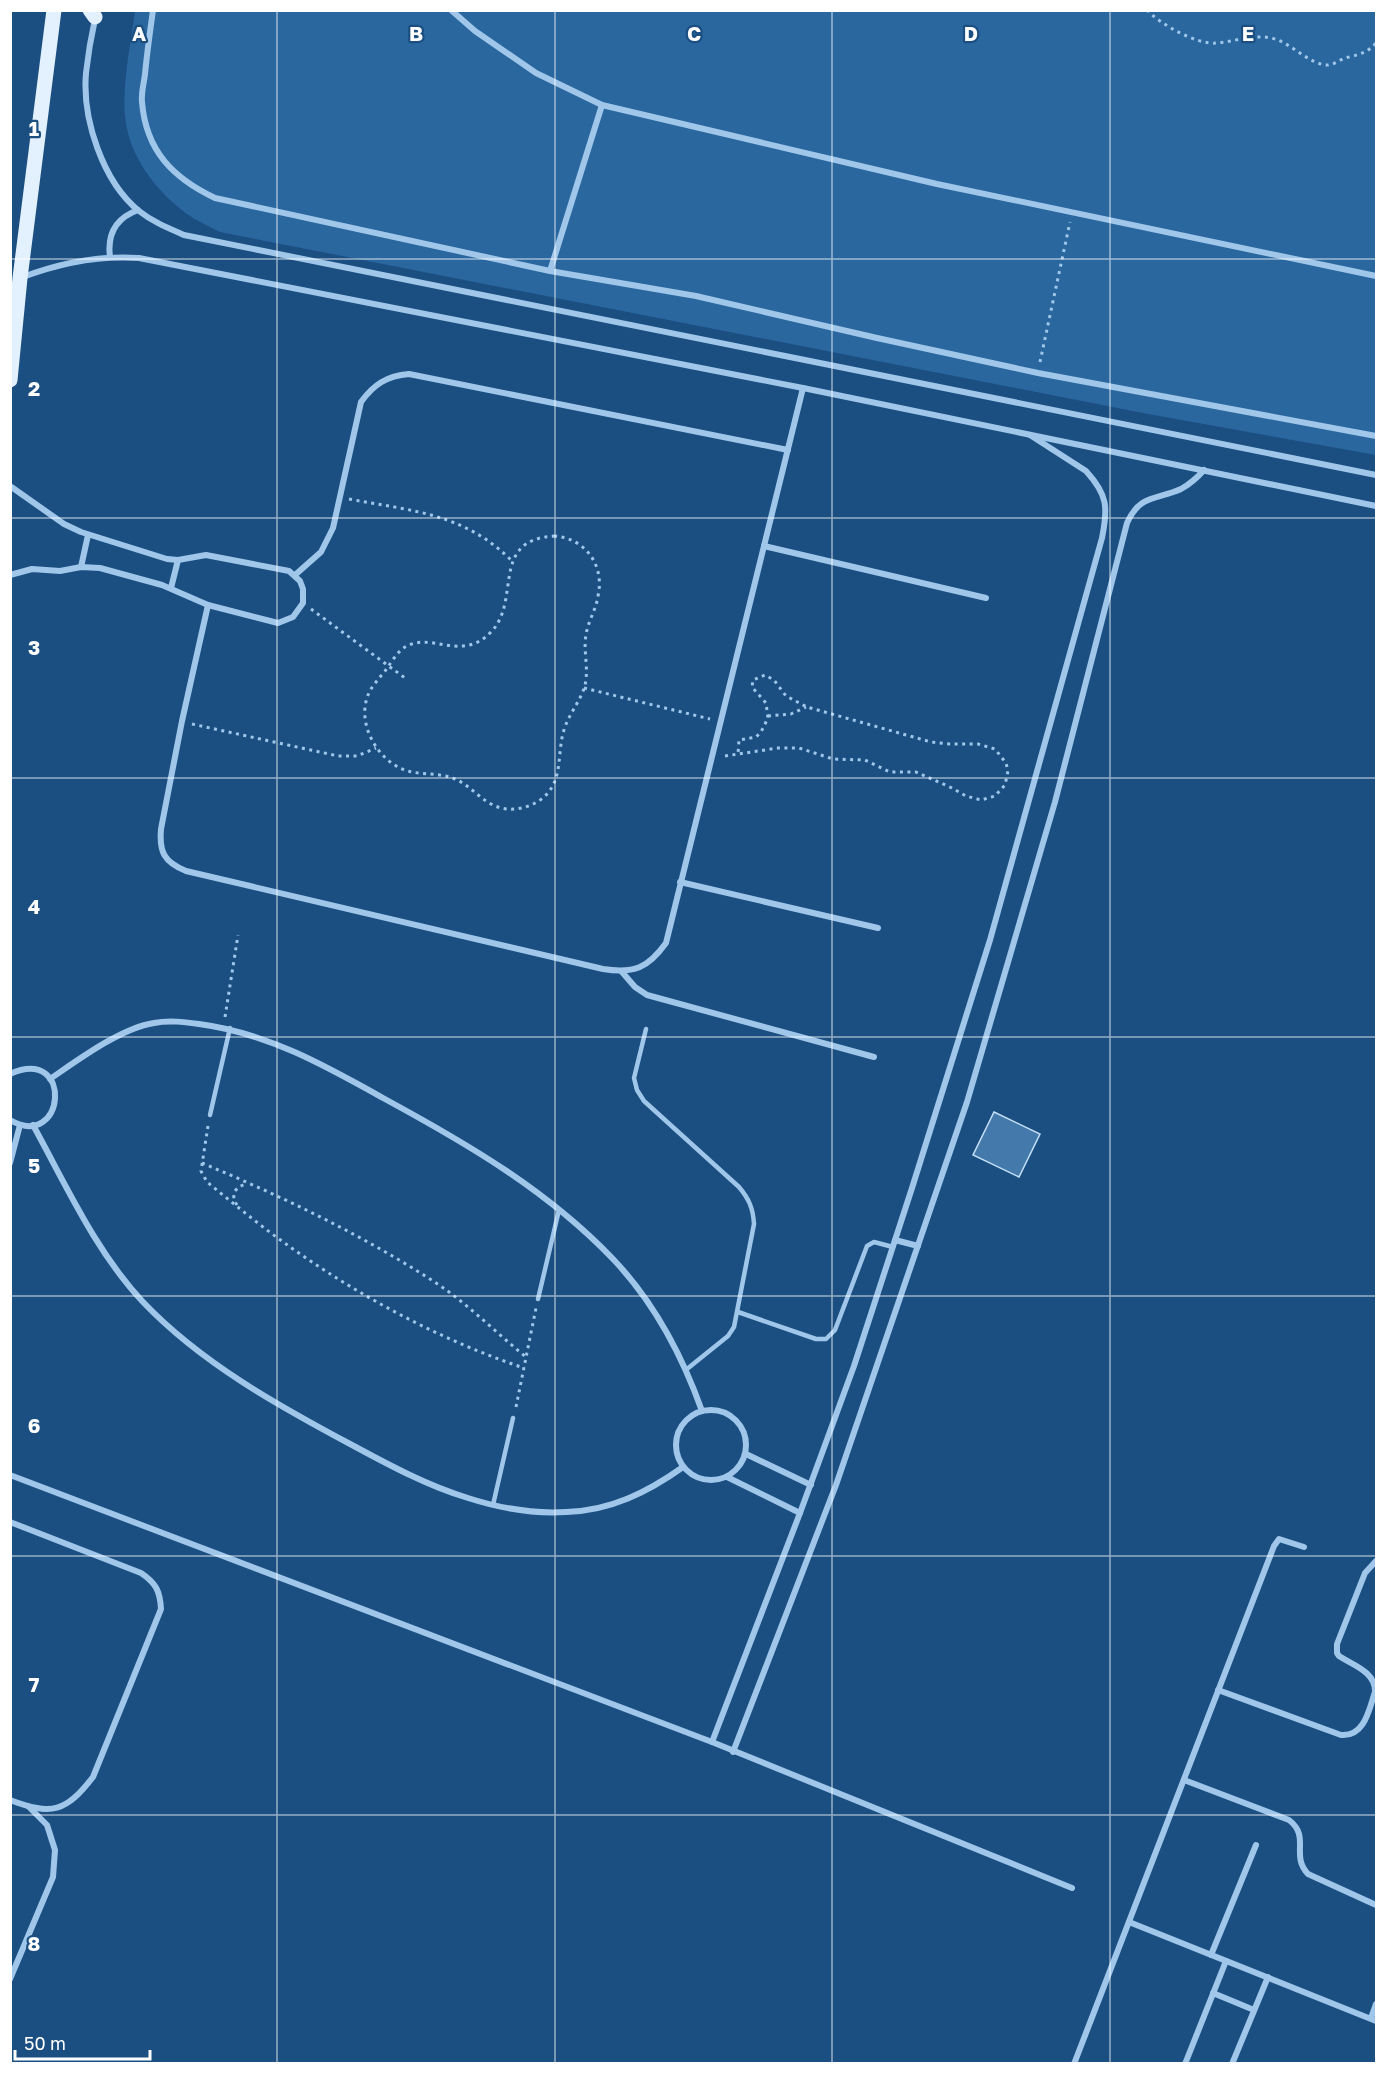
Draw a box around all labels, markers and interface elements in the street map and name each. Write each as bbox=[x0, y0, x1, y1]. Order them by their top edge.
text: A bbox=[132, 21, 146, 45]
text: B bbox=[409, 21, 423, 45]
text: C bbox=[687, 21, 701, 45]
text: D bbox=[964, 21, 978, 45]
text: E bbox=[1242, 21, 1254, 45]
text: 1 bbox=[29, 116, 39, 140]
text: 2 bbox=[28, 376, 40, 400]
text: 3 bbox=[28, 635, 40, 659]
text: 4 bbox=[28, 894, 40, 918]
text: 5 bbox=[28, 1153, 40, 1177]
text: 6 bbox=[28, 1413, 40, 1437]
text: 7 bbox=[29, 1672, 40, 1696]
text: 8 bbox=[28, 1931, 40, 1955]
scale bar bbox=[15, 2023, 150, 2061]
text: 50 m bbox=[24, 2032, 66, 2054]

